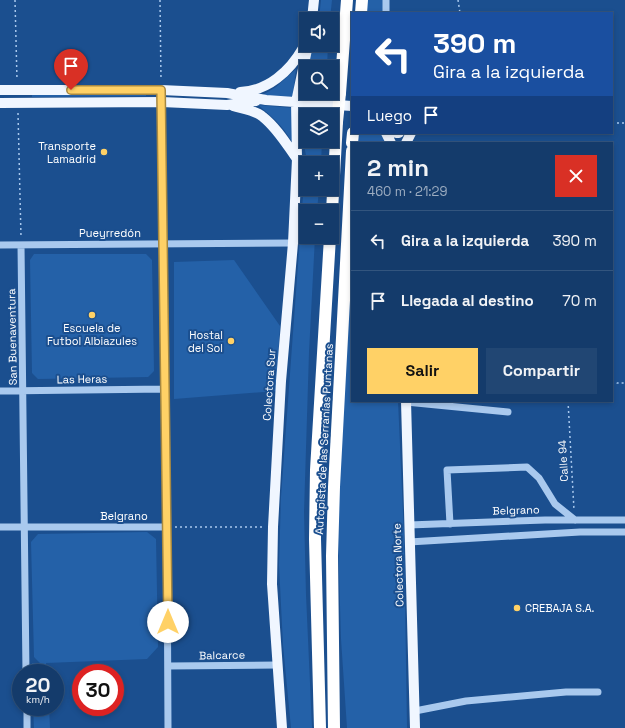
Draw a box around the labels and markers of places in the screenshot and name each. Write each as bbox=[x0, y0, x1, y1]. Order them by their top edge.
pin bbox=[54, 49, 88, 90]
place label: Transporte Lamadrid bbox=[38, 139, 96, 166]
marker: Transporte Lamadrid bbox=[99, 147, 109, 157]
marker: Escuela de Futbol Albiazules bbox=[87, 310, 97, 320]
place label: Escuela de Futbol Albiazules bbox=[47, 321, 137, 348]
place label: Hostal del Sol bbox=[188, 328, 223, 355]
marker: Hostal del Sol bbox=[226, 336, 236, 346]
place label: CREBAJA S.A. bbox=[525, 601, 595, 615]
marker: CREBAJA S.A. bbox=[512, 603, 522, 613]

